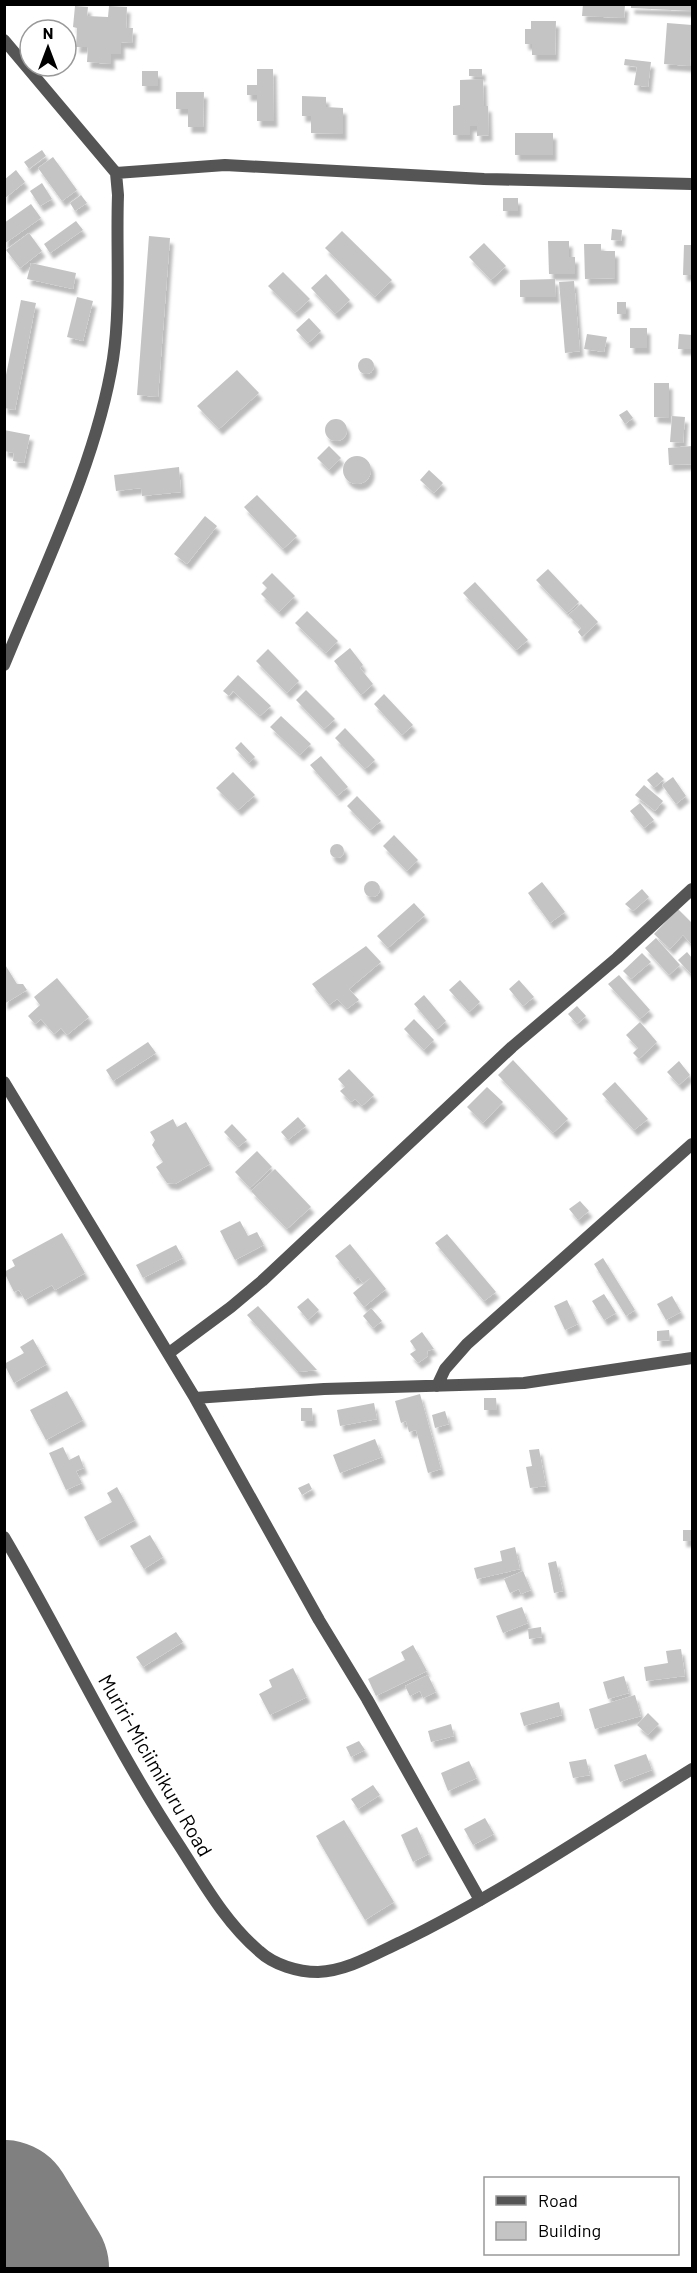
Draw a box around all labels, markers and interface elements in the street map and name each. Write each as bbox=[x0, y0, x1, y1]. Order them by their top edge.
north arrow bbox=[18, 18, 78, 78]
text: N bbox=[43, 23, 53, 42]
street label: Muriri-Miciimikuru Road bbox=[94, 1670, 218, 1860]
legend bbox=[484, 2177, 679, 2255]
text: Road bbox=[538, 2189, 578, 2211]
text: Building bbox=[538, 2219, 601, 2241]

